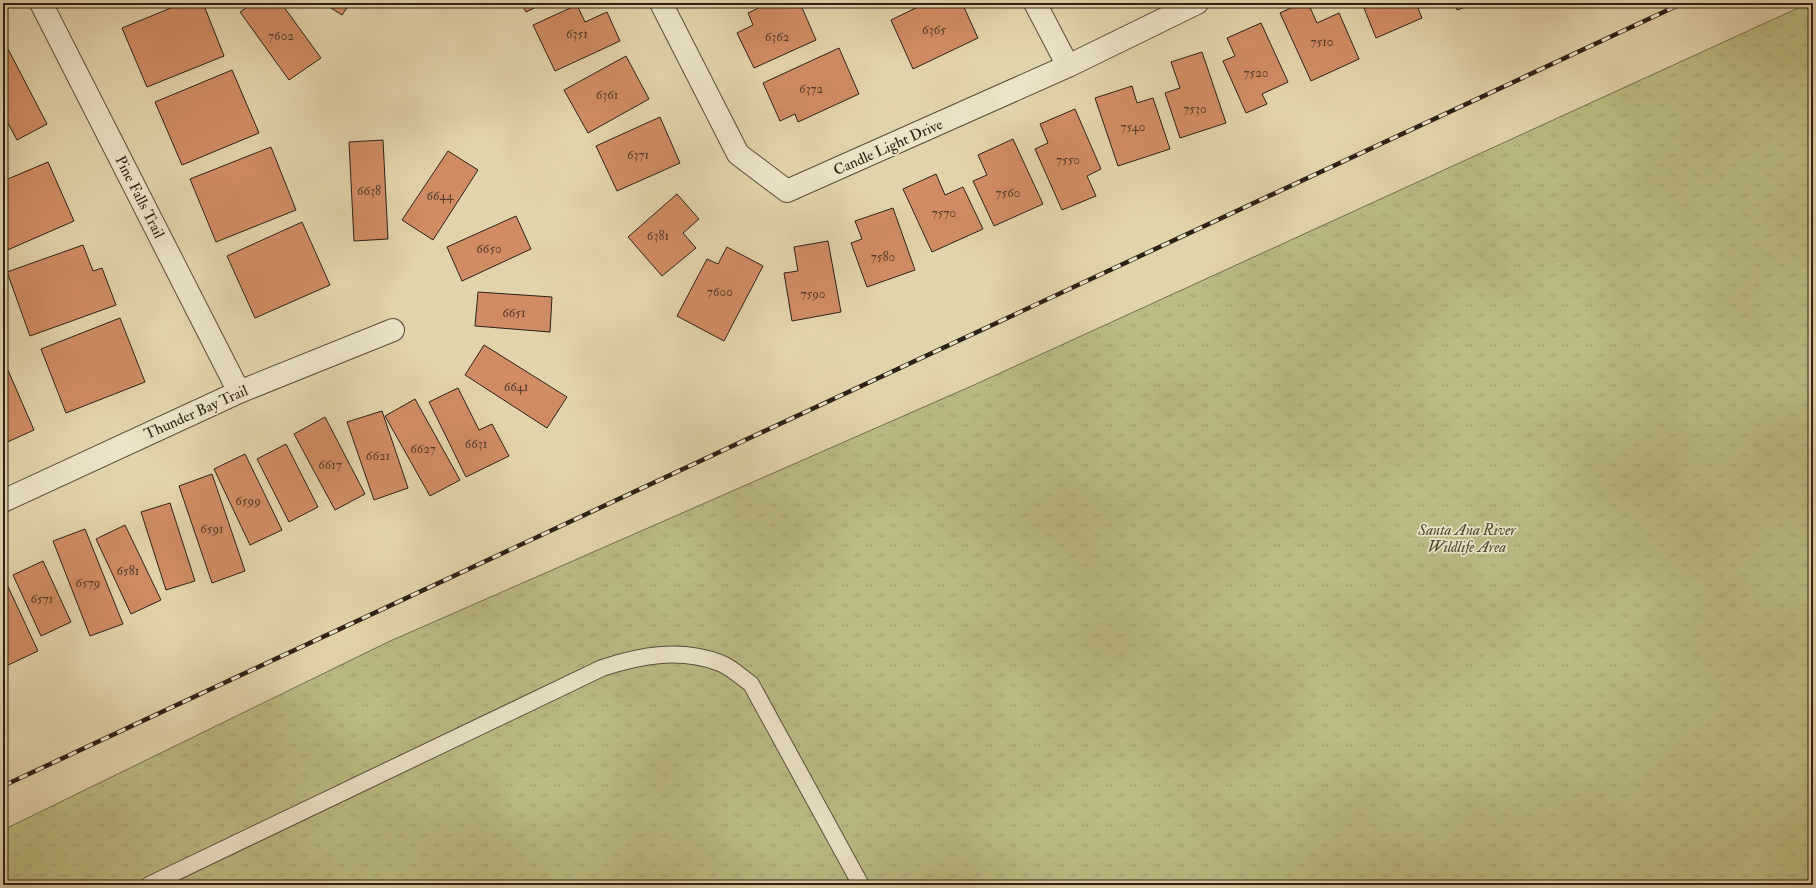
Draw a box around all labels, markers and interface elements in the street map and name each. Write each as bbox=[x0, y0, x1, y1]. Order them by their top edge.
house number: 6365 bbox=[922, 22, 946, 38]
house number: 6351 bbox=[566, 26, 588, 42]
house number: 7602 bbox=[268, 28, 294, 44]
house number: 6362 bbox=[765, 29, 790, 45]
house number: 7510 bbox=[1311, 34, 1333, 50]
house number: 7520 bbox=[1244, 65, 1268, 81]
house number: 6372 bbox=[799, 81, 823, 97]
house number: 6361 bbox=[596, 87, 619, 103]
house number: 7530 bbox=[1183, 101, 1207, 117]
street label: Candle Light Drive bbox=[831, 115, 946, 180]
house number: 7540 bbox=[1120, 119, 1146, 135]
house number: 6371 bbox=[627, 147, 649, 163]
house number: 7550 bbox=[1056, 152, 1080, 168]
street label: Pine Falls Trail bbox=[111, 153, 169, 242]
house number: 6638 bbox=[357, 183, 381, 199]
house number: 7560 bbox=[996, 185, 1020, 201]
house number: 6644 bbox=[426, 188, 455, 204]
house number: 7570 bbox=[932, 205, 956, 221]
house number: 6381 bbox=[647, 228, 669, 244]
house number: 6650 bbox=[476, 241, 502, 257]
house number: 7580 bbox=[871, 249, 895, 265]
house number: 7600 bbox=[707, 284, 733, 300]
house number: 7590 bbox=[800, 286, 826, 302]
house number: 6651 bbox=[502, 305, 526, 321]
house number: 6641 bbox=[504, 379, 529, 395]
street label: Thunder Bay Trail bbox=[141, 381, 251, 444]
house number: 6631 bbox=[465, 436, 488, 452]
house number: 6627 bbox=[410, 441, 436, 457]
house number: 6621 bbox=[366, 448, 391, 464]
house number: 6617 bbox=[318, 457, 342, 473]
house number: 6599 bbox=[235, 493, 261, 509]
house number: 6591 bbox=[200, 521, 224, 537]
park label: Santa Ana River Wildlife Area bbox=[1417, 521, 1517, 557]
house number: 6581 bbox=[116, 563, 140, 579]
house number: 6579 bbox=[76, 575, 100, 591]
house number: 6571 bbox=[31, 591, 54, 607]

